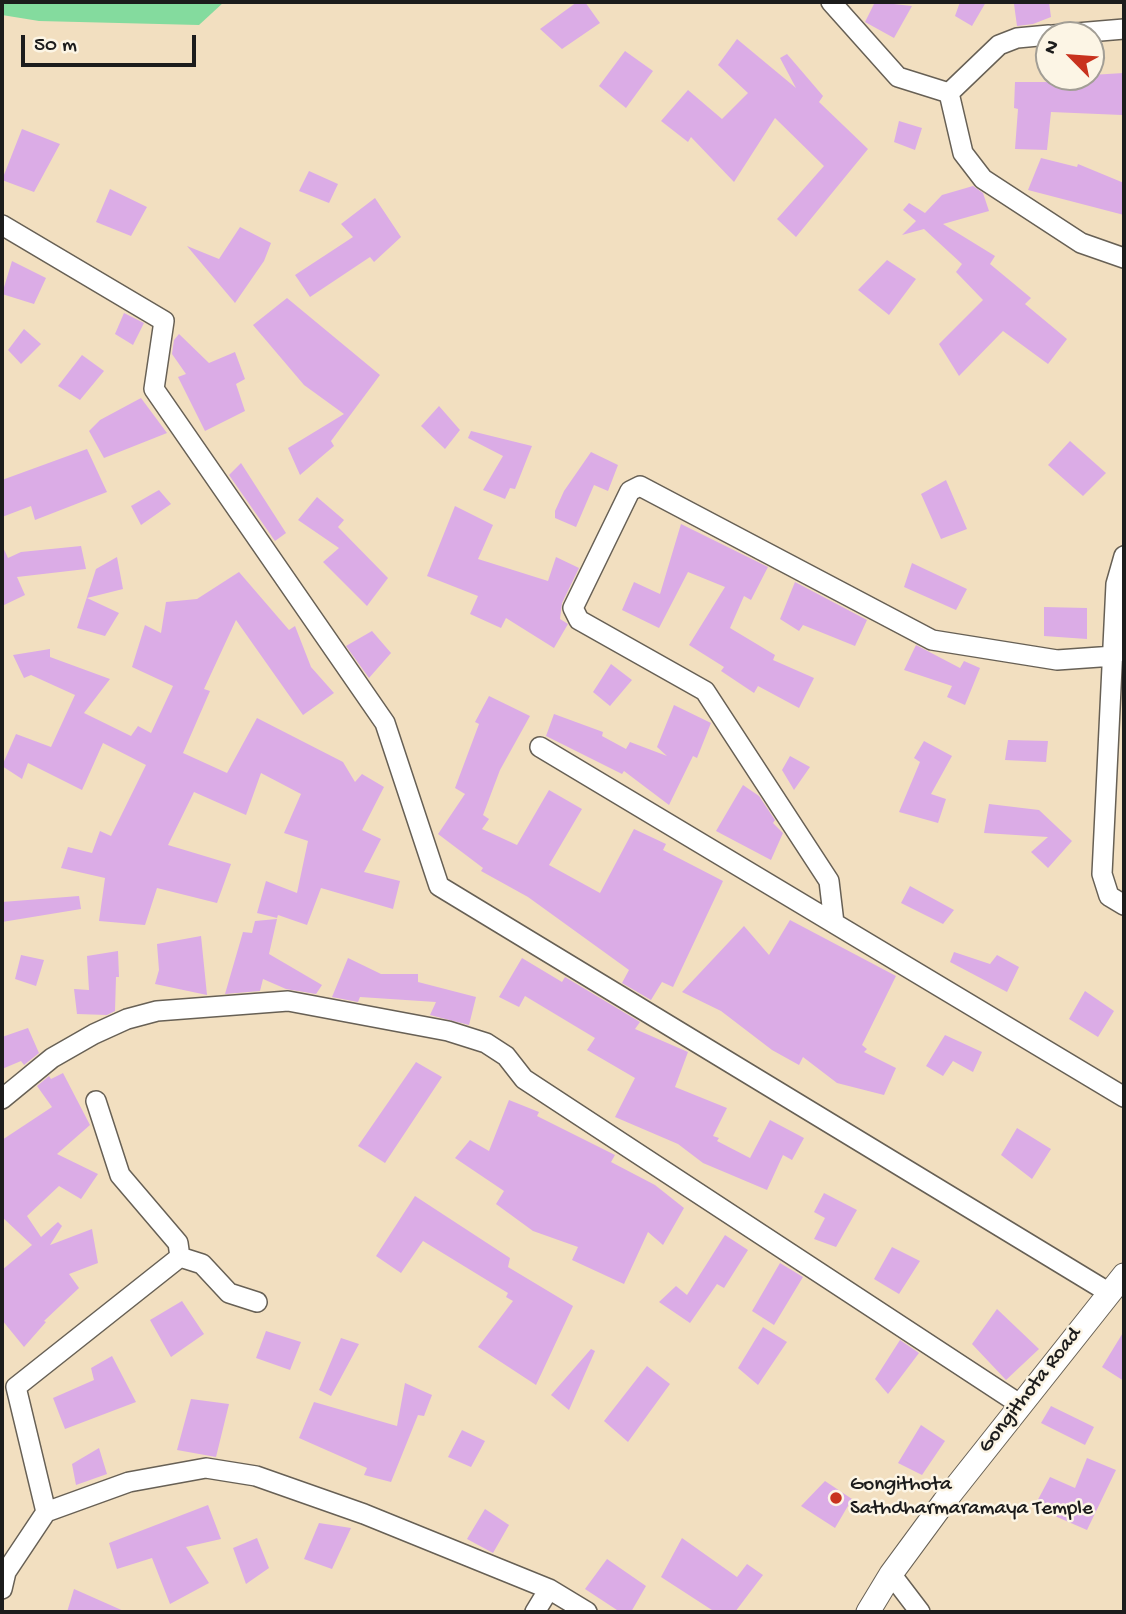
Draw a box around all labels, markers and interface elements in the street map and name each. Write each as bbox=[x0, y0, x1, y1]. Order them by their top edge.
scale bar bbox=[24, 21, 200, 65]
north arrow bbox=[1035, 21, 1105, 91]
text: 50 m bbox=[34, 34, 77, 59]
text: N bbox=[1039, 37, 1065, 58]
street label: Gongithota Road bbox=[974, 1323, 1088, 1459]
place label: Gongithota Sathdharmaramaya Temple bbox=[850, 1473, 1093, 1523]
marker: Gongithota Sathdharmaramaya Temple bbox=[828, 1490, 844, 1506]

